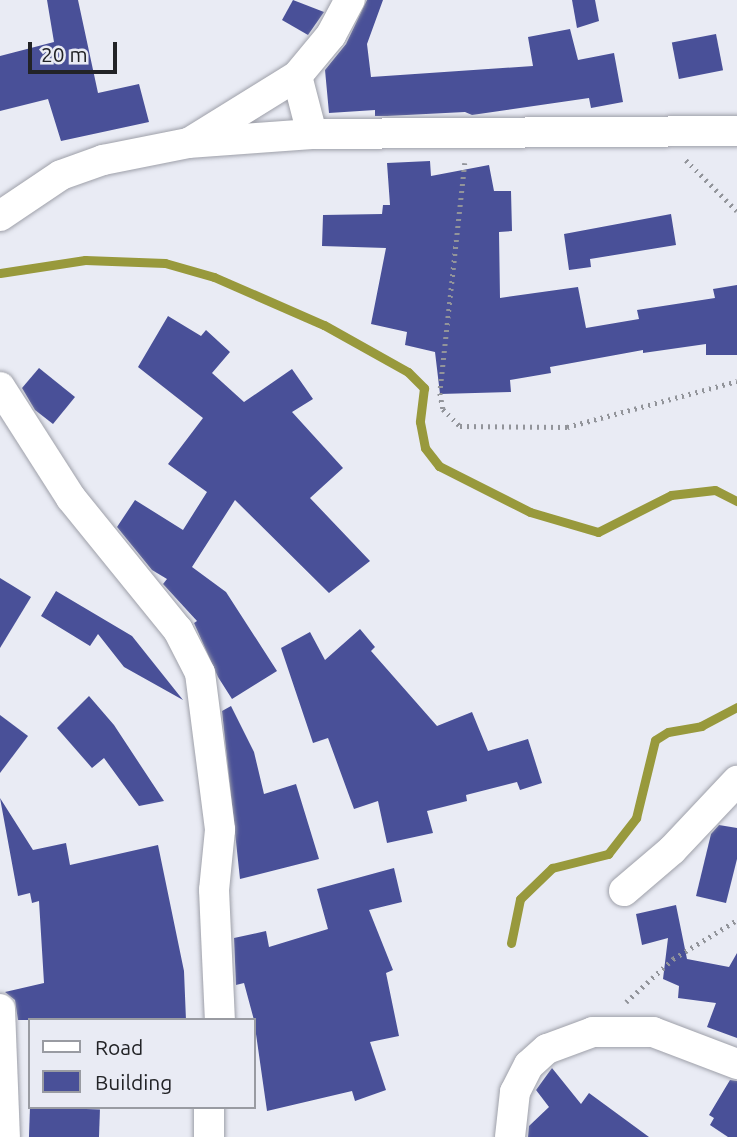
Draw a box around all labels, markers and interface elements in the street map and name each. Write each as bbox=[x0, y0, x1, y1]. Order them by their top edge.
scale bar bbox=[32, 28, 121, 72]
text: 20 m bbox=[41, 42, 88, 66]
legend bbox=[28, 1018, 256, 1109]
text: Road bbox=[95, 1035, 143, 1059]
text: Building bbox=[95, 1070, 172, 1094]

